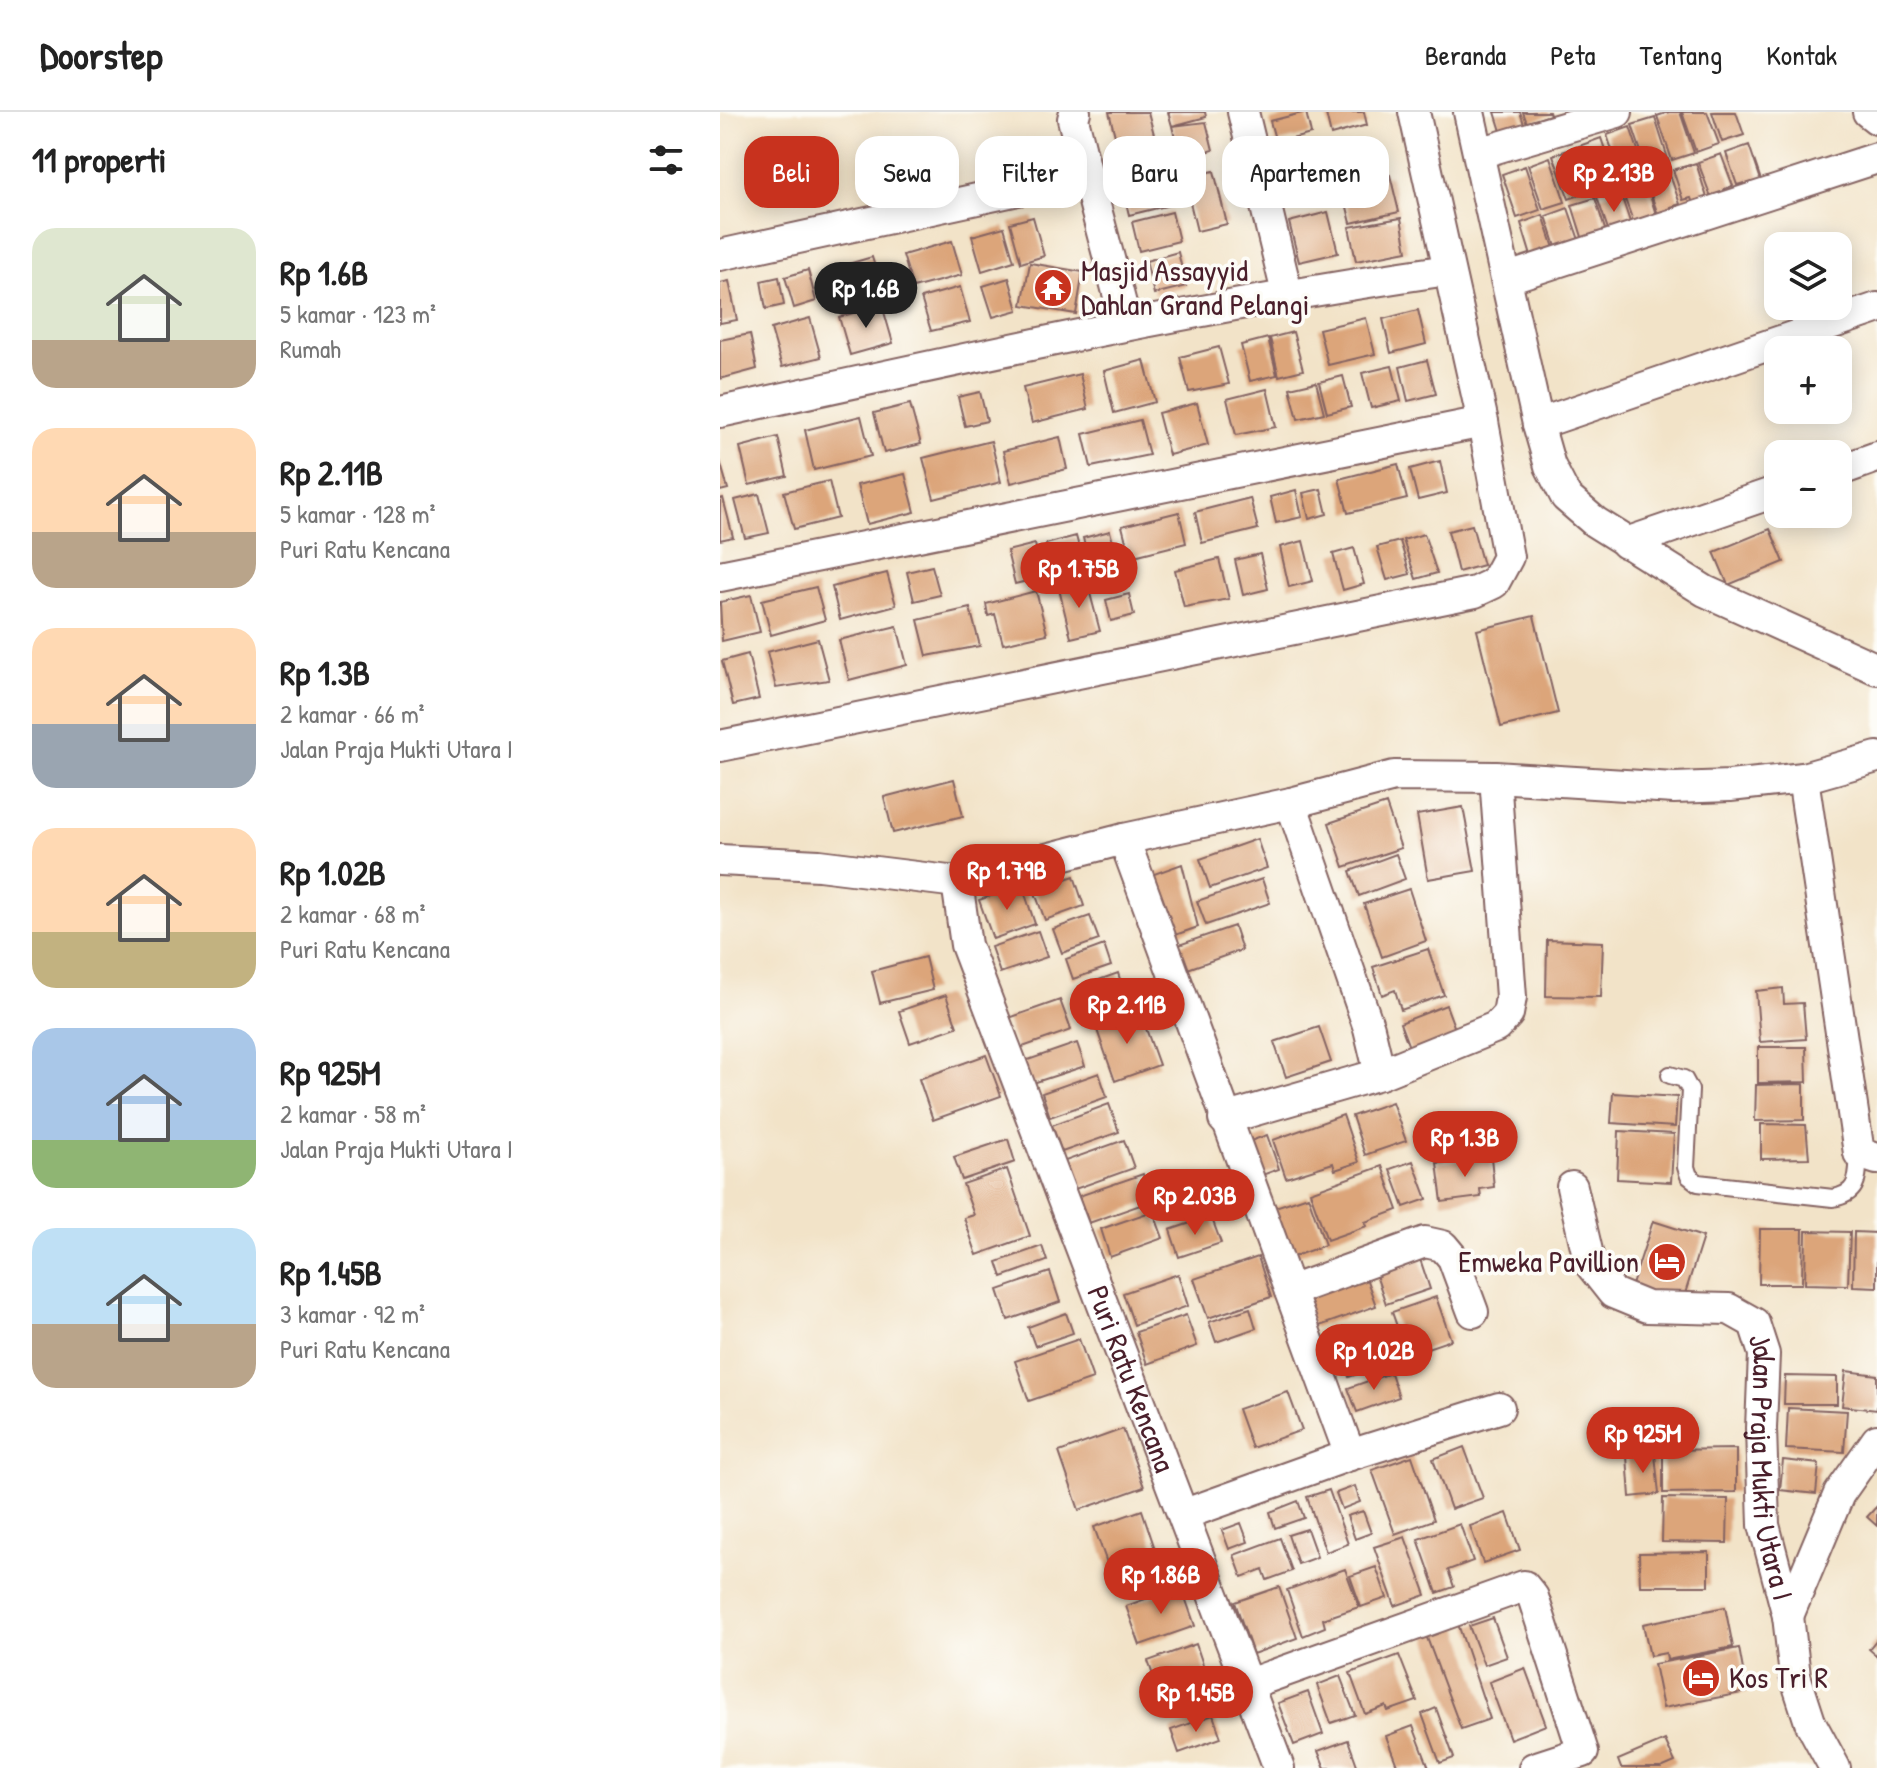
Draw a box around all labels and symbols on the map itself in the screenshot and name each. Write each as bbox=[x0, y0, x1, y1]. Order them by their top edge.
pin: Rp 2.13B bbox=[1531, 146, 1697, 214]
place label: Masjid Assayyid Dahlan Grand Pelangi bbox=[1081, 250, 1309, 324]
pin: Rp 1.6B bbox=[792, 262, 940, 330]
temple icon: Masjid Assayyid Dahlan Grand Pelangi bbox=[1032, 267, 1074, 309]
pin: Rp 1.75B bbox=[996, 542, 1162, 610]
pin: Rp 1.79B bbox=[924, 844, 1090, 912]
pin: Rp 2.11B bbox=[1044, 978, 1210, 1046]
pin: Rp 1.3B bbox=[1391, 1111, 1539, 1179]
pin: Rp 2.03B bbox=[1112, 1169, 1278, 1237]
place label: Emweka Pavillion bbox=[1458, 1241, 1639, 1281]
hotel icon: Emweka Pavillion bbox=[1646, 1241, 1688, 1283]
street label: Puri Ratu Kencana bbox=[1078, 1280, 1186, 1478]
pin: Rp 1.02B bbox=[1291, 1324, 1457, 1392]
street label: Jalan Praja Mukti Utara I bbox=[1740, 1328, 1804, 1604]
pin: Rp 925M bbox=[1569, 1407, 1717, 1475]
pin: Rp 1.86B bbox=[1078, 1548, 1244, 1616]
hotel icon: Kos Tri R bbox=[1680, 1657, 1722, 1699]
place label: Kos Tri R bbox=[1729, 1657, 1828, 1697]
pin: Rp 1.45B bbox=[1113, 1666, 1279, 1734]

